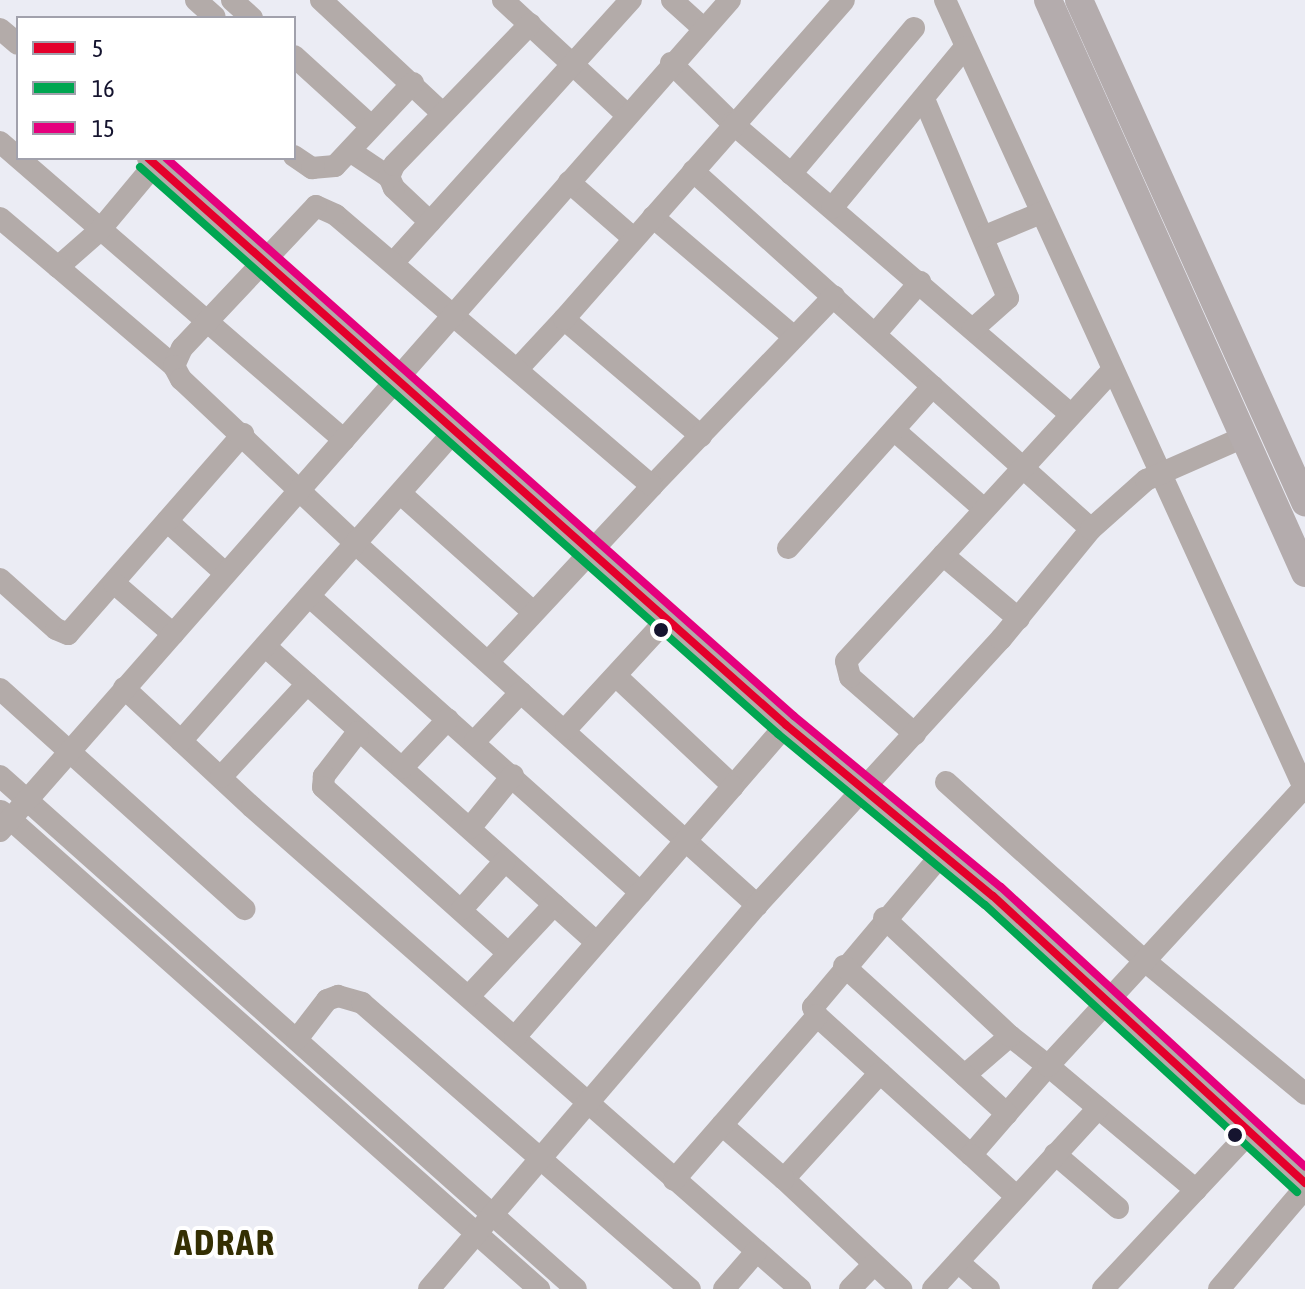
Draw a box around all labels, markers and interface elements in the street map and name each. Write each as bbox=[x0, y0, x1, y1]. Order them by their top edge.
legend bbox=[16, 16, 296, 160]
text: 5 bbox=[92, 35, 103, 62]
text: 16 bbox=[92, 75, 115, 102]
text: 15 bbox=[92, 115, 115, 142]
unlabelled marker bbox=[653, 622, 669, 638]
unlabelled marker bbox=[1227, 1127, 1243, 1143]
district label: ADRAR bbox=[174, 1221, 276, 1265]

